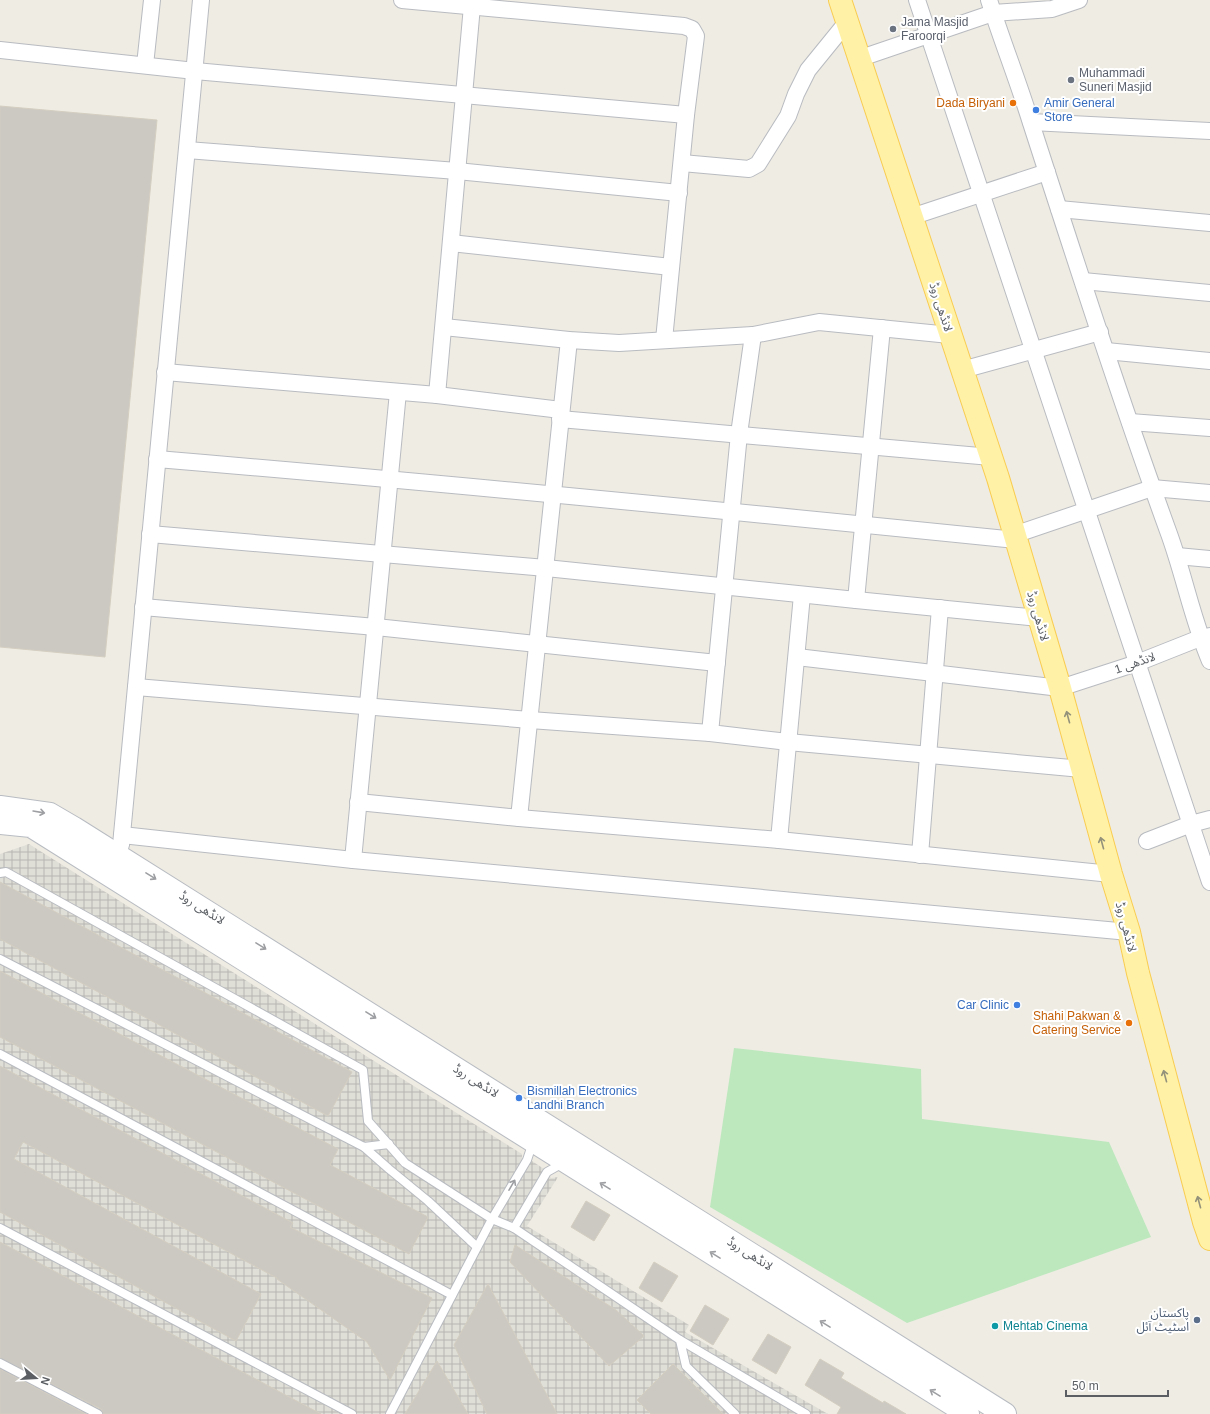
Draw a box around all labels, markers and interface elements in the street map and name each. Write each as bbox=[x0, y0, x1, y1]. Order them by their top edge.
place label: Jama Masjid Faroorqi bbox=[901, 15, 968, 43]
marker: Jama Masjid Faroorqi bbox=[888, 24, 898, 34]
place label: Muhammadi Suneri Masjid bbox=[1079, 66, 1152, 94]
marker: Muhammadi Suneri Masjid bbox=[1066, 75, 1076, 85]
place label: Dada Biryani bbox=[936, 96, 1005, 110]
place label: Amir General Store bbox=[1044, 96, 1115, 124]
marker: Dada Biryani bbox=[1008, 98, 1018, 108]
marker: Amir General Store bbox=[1031, 105, 1041, 115]
street label: لانڈھی روڈ bbox=[926, 280, 956, 333]
street label: لانڈھی روڈ bbox=[1024, 589, 1052, 643]
street label: لانڈھی 1 bbox=[1113, 649, 1157, 677]
one-way arrow bbox=[1064, 711, 1071, 724]
one-way arrow bbox=[32, 808, 45, 816]
one-way arrow bbox=[1098, 836, 1105, 849]
one-way arrow bbox=[145, 873, 157, 881]
street label: لانڈھی روڈ bbox=[177, 888, 228, 927]
street label: لانڈھی روڈ bbox=[1113, 900, 1140, 954]
one-way arrow bbox=[255, 942, 267, 950]
place label: Car Clinic bbox=[957, 998, 1009, 1012]
marker: Car Clinic bbox=[1012, 1000, 1022, 1010]
place label: Shahi Pakwan & Catering Service bbox=[1032, 1009, 1121, 1037]
one-way arrow bbox=[365, 1011, 377, 1019]
marker: Shahi Pakwan & Catering Service bbox=[1124, 1018, 1134, 1028]
street label: لانڈھی روڈ bbox=[451, 1061, 502, 1100]
one-way arrow bbox=[1161, 1070, 1169, 1083]
place label: Bismillah Electronics Landhi Branch bbox=[527, 1084, 637, 1112]
marker: Bismillah Electronics Landhi Branch bbox=[514, 1093, 524, 1103]
one-way arrow bbox=[508, 1179, 516, 1191]
one-way arrow bbox=[600, 1182, 611, 1190]
one-way arrow bbox=[1194, 1196, 1202, 1209]
street label: لانڈھی روڈ bbox=[725, 1234, 776, 1273]
one-way arrow bbox=[710, 1251, 721, 1259]
place label: پاکستان اسٹیٹ آئل bbox=[1137, 1306, 1189, 1334]
marker: پاکستان اسٹیٹ آئل bbox=[1192, 1315, 1202, 1325]
place label: Mehtab Cinema bbox=[1003, 1319, 1088, 1333]
one-way arrow bbox=[819, 1320, 831, 1328]
marker: Mehtab Cinema bbox=[990, 1321, 1000, 1331]
north arrow bbox=[16, 1358, 56, 1398]
scale bar bbox=[1066, 1372, 1168, 1398]
text: N bbox=[39, 1375, 52, 1387]
text: 50 m bbox=[1072, 1379, 1099, 1393]
one-way arrow bbox=[929, 1389, 941, 1397]

